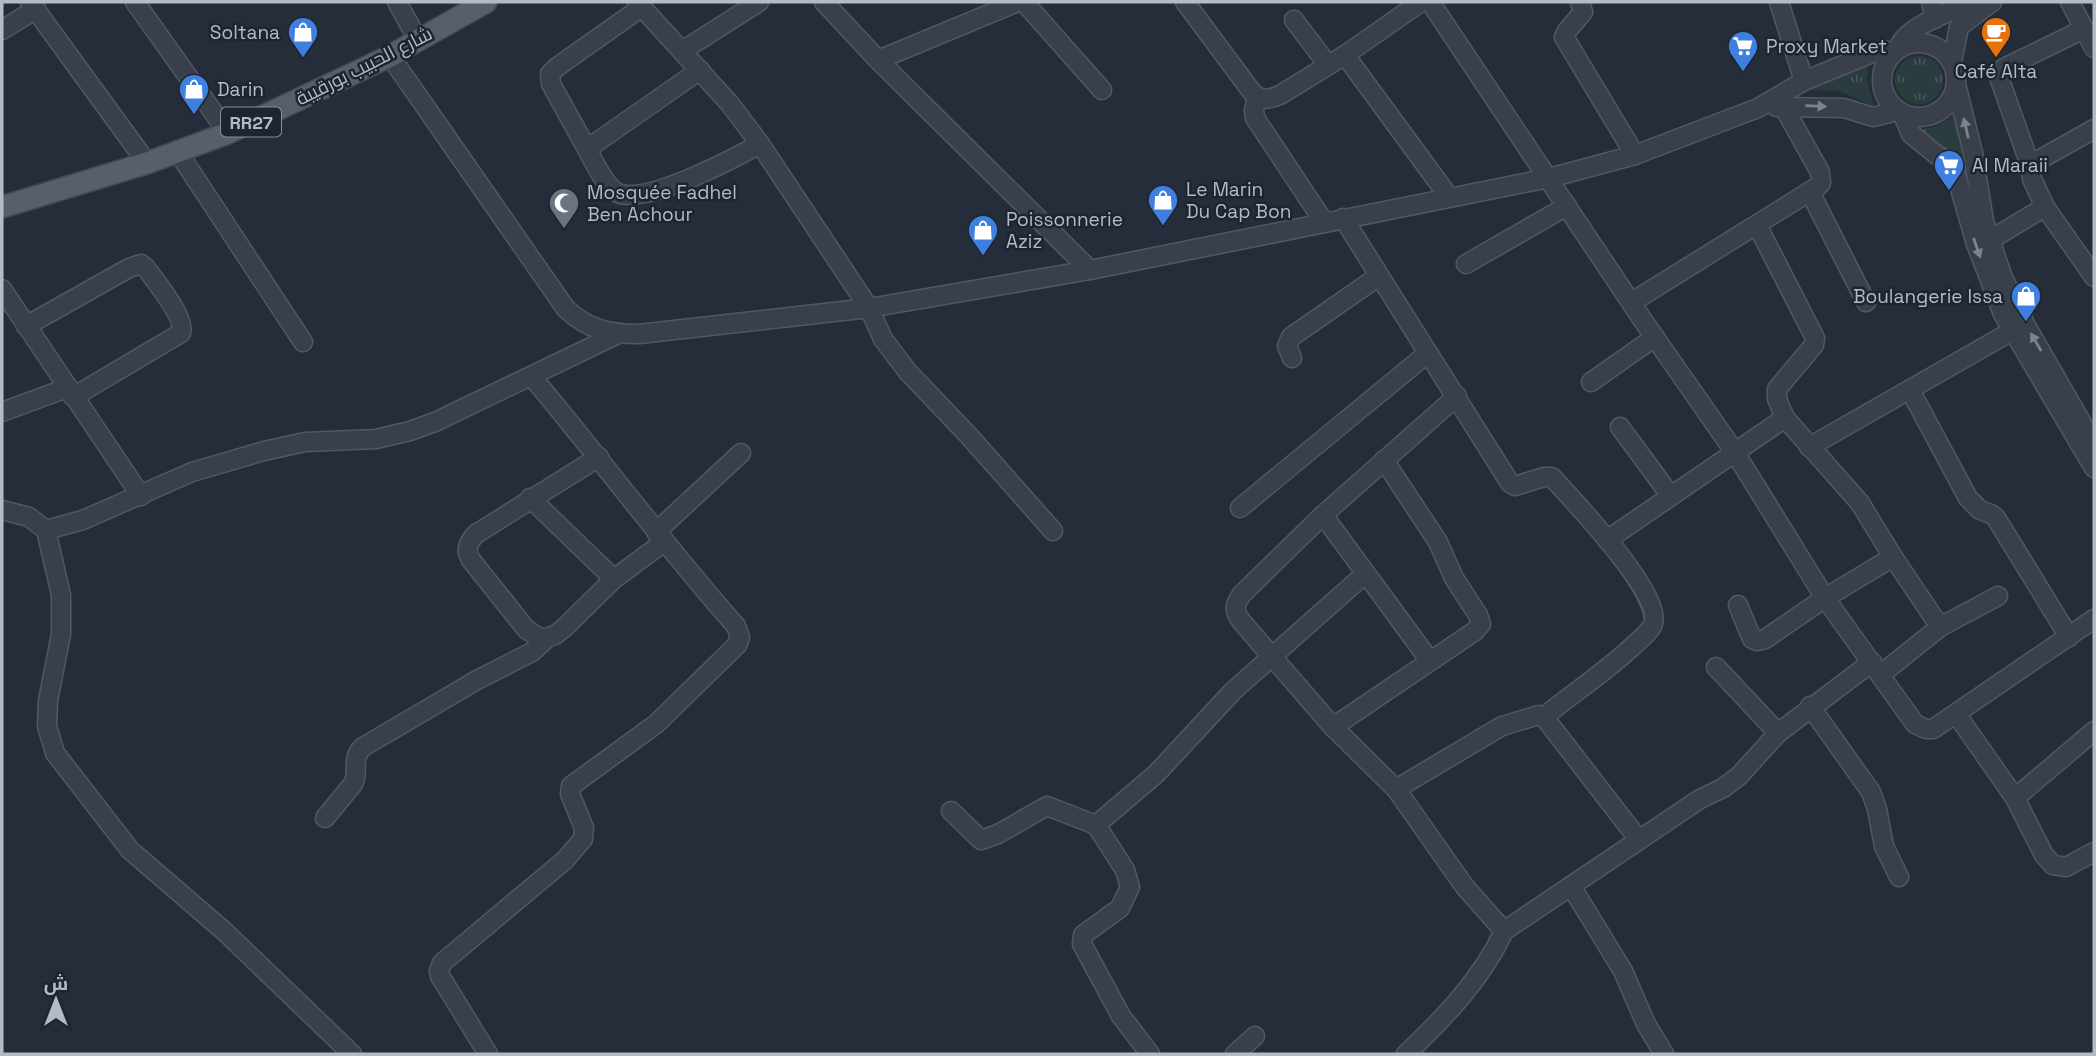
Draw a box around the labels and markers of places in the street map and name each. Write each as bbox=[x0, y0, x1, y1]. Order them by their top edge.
shop icon: Soltana bbox=[286, 15, 320, 59]
cafe icon: Café Alta bbox=[1979, 15, 2013, 59]
place label: Soltana bbox=[210, 20, 280, 45]
supermarket icon: Proxy Market bbox=[1726, 29, 1760, 73]
place label: Proxy Market bbox=[1766, 34, 1887, 59]
place label: Café Alta bbox=[1955, 59, 2037, 84]
shop icon: Darin bbox=[177, 72, 211, 116]
place label: Darin bbox=[217, 77, 264, 102]
supermarket icon: Al Maraii bbox=[1932, 148, 1966, 192]
place label: Al Maraii bbox=[1972, 153, 2048, 178]
place label: Le Marin Du Cap Bon bbox=[1186, 177, 1291, 224]
place label: Mosquée Fadhel Ben Achour bbox=[587, 180, 737, 227]
shop icon: Le Marin Du Cap Bon bbox=[1146, 183, 1180, 227]
mosque icon: Mosquée Fadhel Ben Achour bbox=[547, 186, 581, 230]
place label: Poissonnerie Aziz bbox=[1006, 207, 1123, 254]
shop icon: Poissonnerie Aziz bbox=[966, 213, 1000, 257]
shop icon: Boulangerie Issa bbox=[2009, 279, 2043, 323]
place label: Boulangerie Issa bbox=[1853, 284, 2003, 309]

